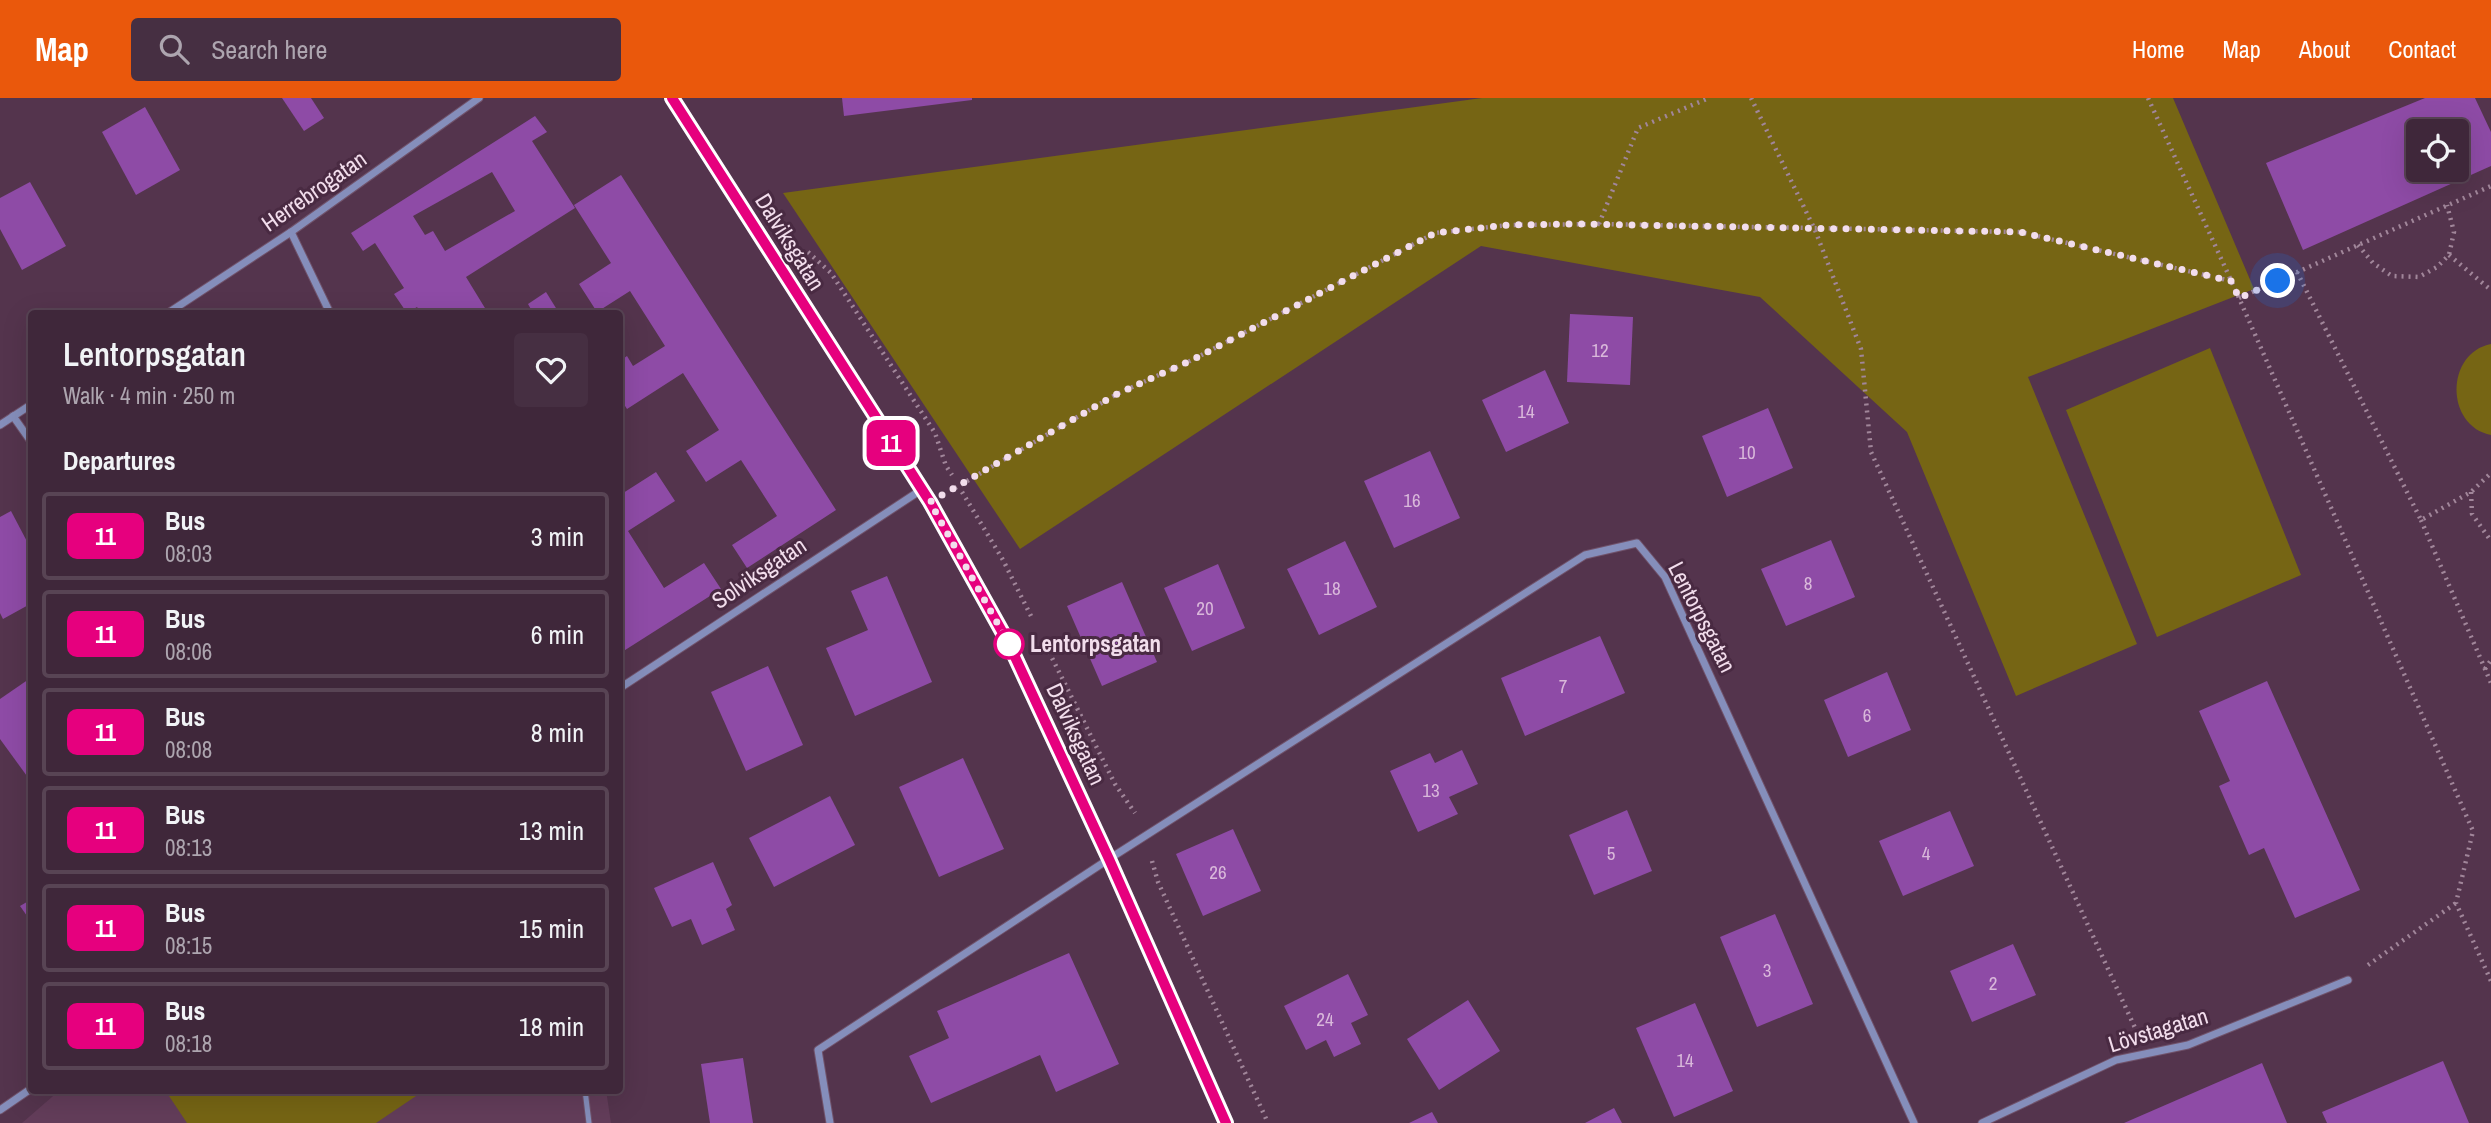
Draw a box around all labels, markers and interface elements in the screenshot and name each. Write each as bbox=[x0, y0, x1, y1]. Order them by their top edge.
search box bbox=[131, 18, 621, 81]
text: Map bbox=[35, 27, 89, 71]
icon: search bbox=[155, 30, 193, 68]
text: Search here bbox=[211, 32, 327, 67]
text: Home bbox=[2132, 33, 2184, 65]
text: Map bbox=[2222, 33, 2261, 65]
text: About bbox=[2299, 33, 2350, 65]
text: Contact bbox=[2388, 33, 2456, 65]
map controls bbox=[2406, 119, 2469, 182]
button: locate bbox=[2406, 119, 2469, 182]
street label: Herrebrogatan bbox=[255, 143, 372, 238]
street label: Dalviksgatan bbox=[748, 187, 832, 296]
your location bbox=[2260, 263, 2295, 298]
text: Lentorpsgatan bbox=[63, 332, 246, 376]
button: heart bbox=[514, 333, 588, 407]
house number: 12 bbox=[1591, 337, 1609, 363]
text: Walk · 4 min · 250 m bbox=[63, 380, 235, 411]
house number: 14 bbox=[1517, 398, 1535, 424]
line badge: 11 bbox=[860, 420, 922, 466]
text: 11 bbox=[881, 427, 901, 459]
house number: 10 bbox=[1738, 439, 1756, 465]
text: Departures bbox=[63, 443, 176, 478]
house number: 16 bbox=[1403, 487, 1421, 513]
text: Bus bbox=[165, 503, 205, 538]
text: 3 min bbox=[531, 519, 584, 554]
text: 11 bbox=[95, 520, 116, 552]
street label: Solviksgatan bbox=[705, 530, 812, 616]
text: 08:03 bbox=[165, 538, 212, 569]
street label: Lentorpsgatan bbox=[1661, 556, 1744, 678]
house number: 8 bbox=[1804, 570, 1812, 596]
house number: 18 bbox=[1323, 575, 1341, 601]
house number: 20 bbox=[1196, 595, 1214, 621]
text: Bus bbox=[165, 601, 205, 636]
text: 6 min bbox=[531, 617, 584, 652]
text: 11 bbox=[95, 618, 116, 650]
place label: Lentorpsgatan bbox=[1030, 628, 1161, 659]
marker: Lentorpsgatan bbox=[994, 629, 1024, 659]
text: 08:06 bbox=[165, 636, 212, 667]
house number: 7 bbox=[1559, 673, 1568, 699]
street label: Dalviksgatan bbox=[1039, 678, 1114, 790]
text: Bus bbox=[165, 699, 205, 734]
house number: 6 bbox=[1863, 702, 1871, 728]
text: 8 min bbox=[531, 715, 584, 750]
text: 11 bbox=[95, 716, 116, 748]
text: 08:08 bbox=[165, 734, 212, 765]
house number: 13 bbox=[1422, 777, 1440, 803]
text: Bus bbox=[165, 797, 205, 832]
text: 13 min bbox=[519, 813, 584, 848]
text: 11 bbox=[95, 814, 116, 846]
text: 08:13 bbox=[165, 832, 212, 863]
house number: 5 bbox=[1607, 840, 1616, 866]
house number: 4 bbox=[1922, 840, 1931, 866]
house number: 26 bbox=[1209, 859, 1227, 885]
text: Bus bbox=[165, 895, 205, 930]
text: 15 min bbox=[519, 911, 584, 946]
text: 11 bbox=[95, 912, 116, 944]
text: 08:15 bbox=[165, 930, 212, 961]
house number: 3 bbox=[1763, 957, 1771, 983]
house number: 2 bbox=[1989, 970, 1997, 996]
text: Bus bbox=[165, 993, 205, 1028]
street label: Lövstagatan bbox=[2104, 1000, 2212, 1059]
house number: 24 bbox=[1316, 1006, 1334, 1032]
text: 18 min bbox=[519, 1009, 584, 1044]
text: 11 bbox=[95, 1010, 116, 1042]
text: 08:18 bbox=[165, 1028, 212, 1059]
house number: 14 bbox=[1676, 1047, 1694, 1073]

